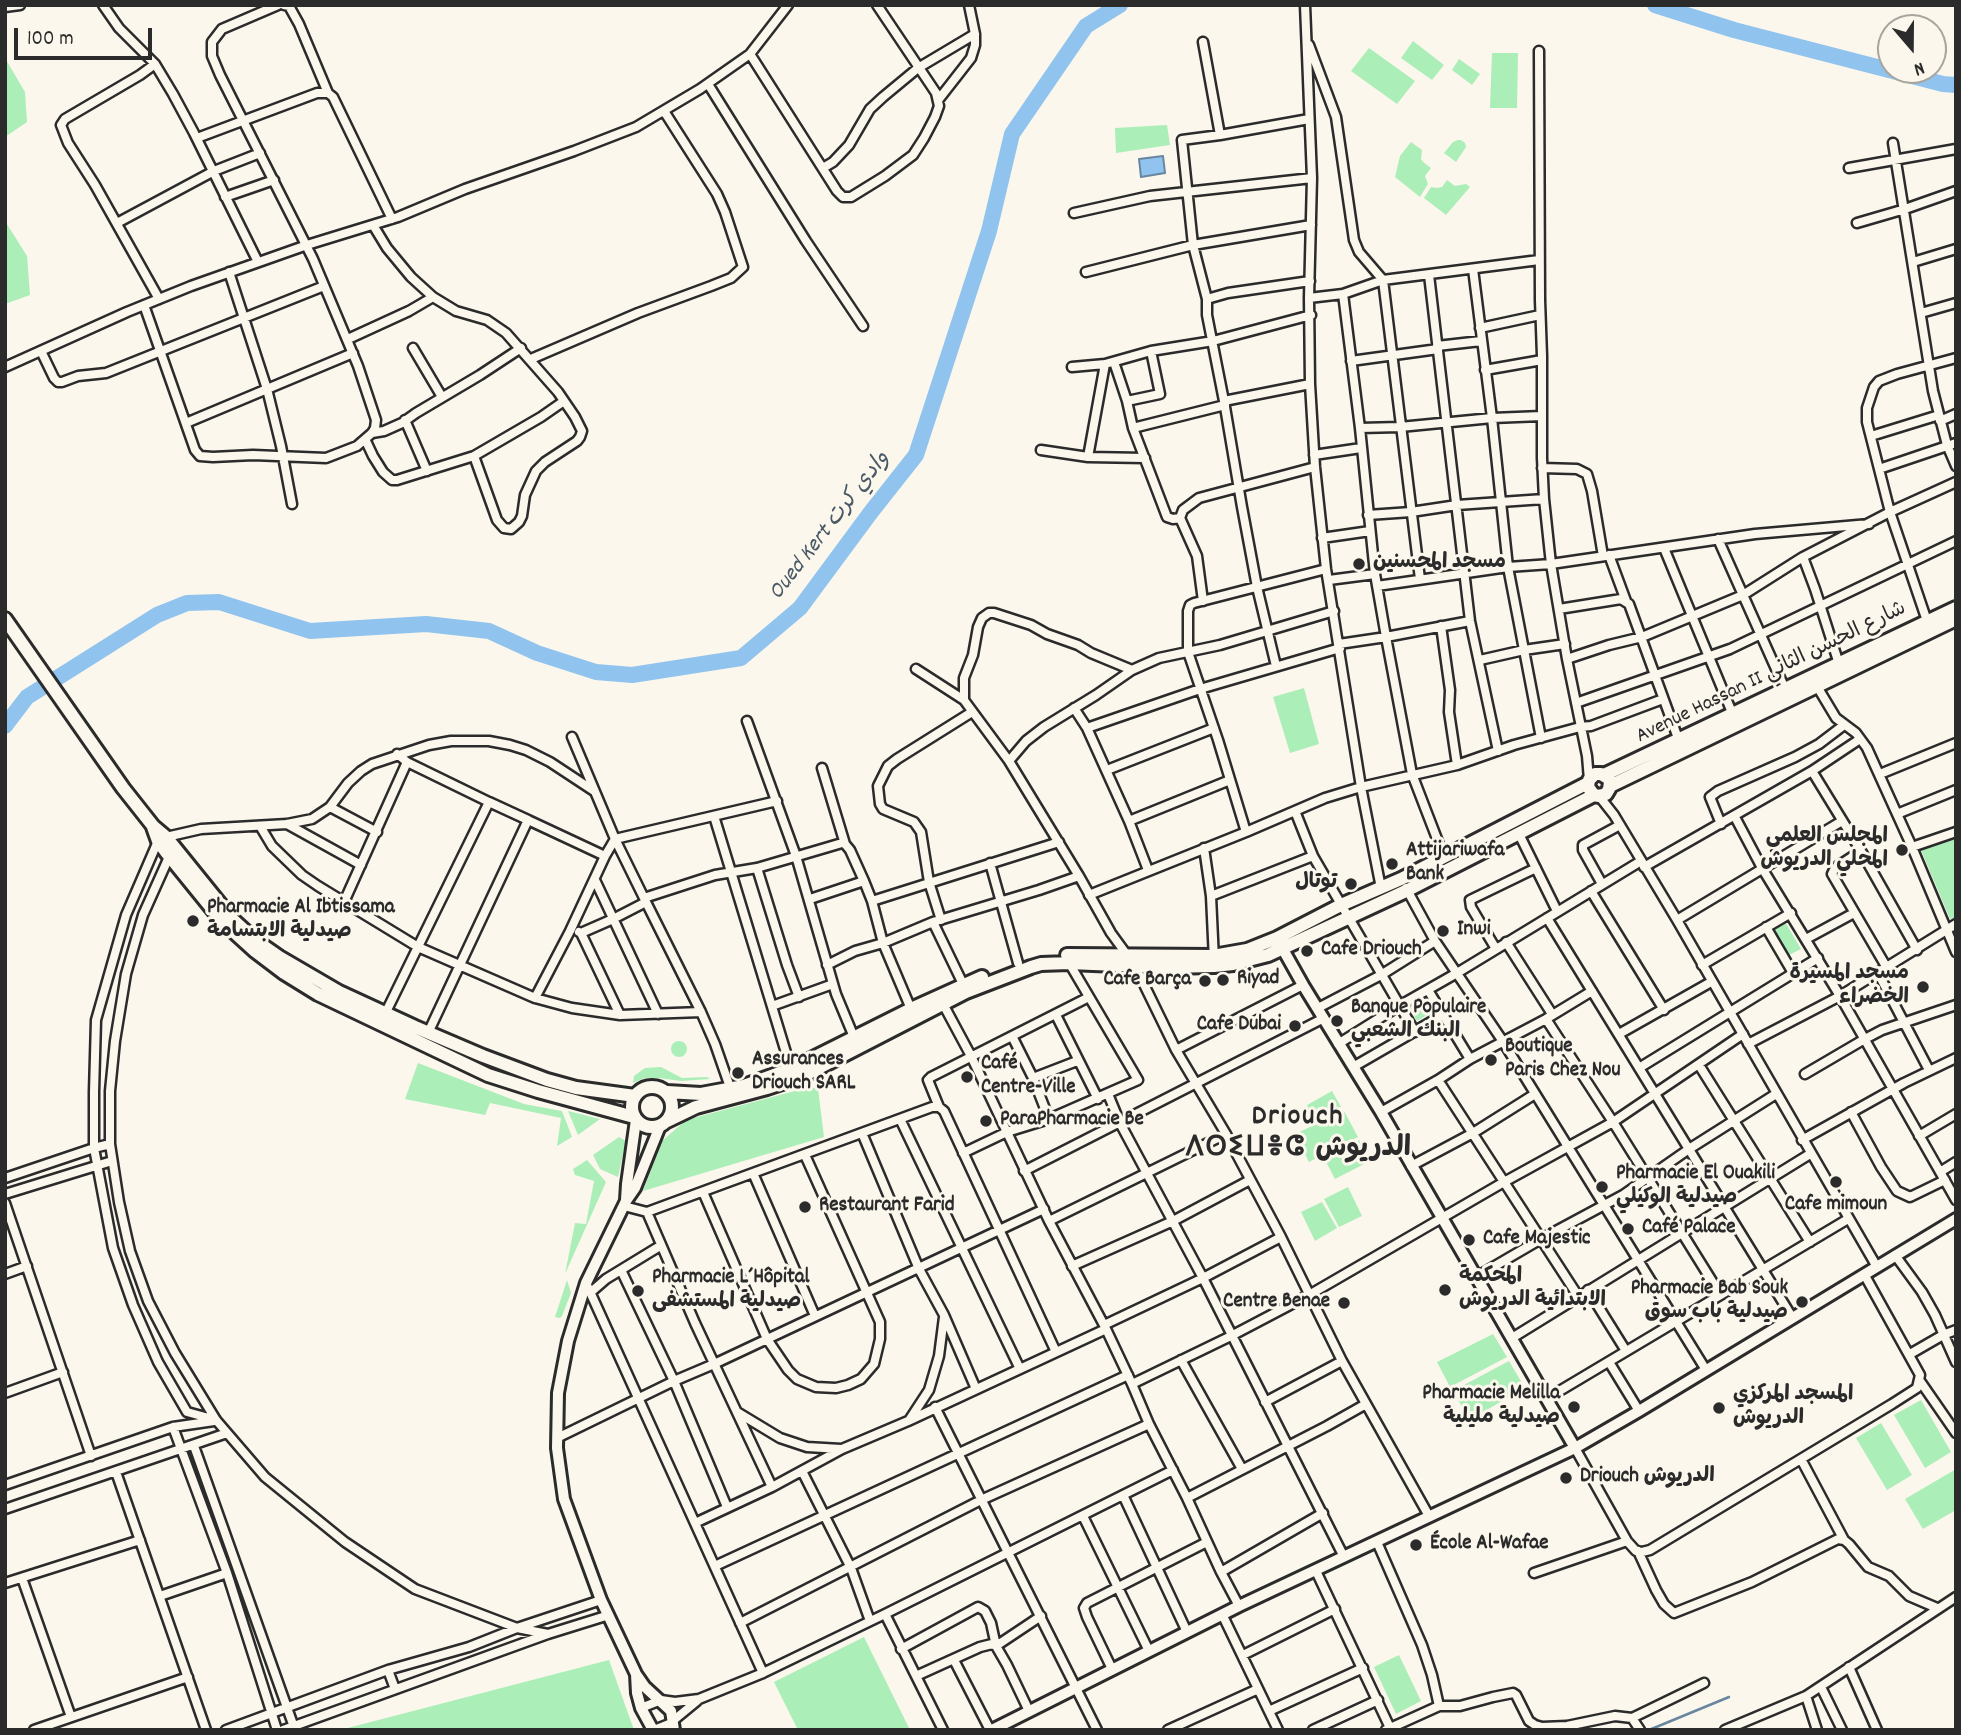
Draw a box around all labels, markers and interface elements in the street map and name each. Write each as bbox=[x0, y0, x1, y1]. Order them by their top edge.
scale bar bbox=[18, 14, 156, 58]
north arrow bbox=[1877, 14, 1947, 84]
text: 100 m bbox=[27, 25, 74, 55]
text: N bbox=[1910, 53, 1928, 82]
water label: Oued Kert وادي كرت bbox=[764, 447, 898, 607]
place label: مسجد المحسنين bbox=[1373, 551, 1506, 577]
marker: مسجد المحسنين bbox=[1351, 556, 1367, 572]
street label: Avenue Hassan II شارع الحسن الثاني bbox=[1633, 597, 1911, 751]
place label: المجلس العلمي المحلي الدريوش bbox=[1761, 825, 1888, 875]
place label: Attijariwafa Bank bbox=[1406, 839, 1504, 889]
marker: المجلس العلمي المحلي الدريوش bbox=[1894, 842, 1910, 858]
marker: Attijariwafa Bank bbox=[1384, 856, 1400, 872]
place label: توتال bbox=[1295, 871, 1337, 897]
marker: توتال bbox=[1343, 876, 1359, 892]
place label: Pharmacie Al Ibtissama صيدلية الابتسامة bbox=[207, 896, 395, 946]
marker: Pharmacie Al Ibtissama صيدلية الابتسامة bbox=[185, 913, 201, 929]
place label: Inwi bbox=[1457, 918, 1491, 944]
marker: Inwi bbox=[1435, 923, 1451, 939]
place label: Cafe Driouch bbox=[1321, 938, 1422, 964]
marker: Cafe Driouch bbox=[1299, 943, 1315, 959]
place label: مسجد المسيرة الخضراء bbox=[1789, 962, 1909, 1012]
place label: Riyad bbox=[1237, 967, 1279, 993]
place label: Cafe Barça bbox=[1103, 968, 1191, 994]
marker: Riyad bbox=[1215, 972, 1231, 988]
marker: Cafe Barça bbox=[1197, 973, 1213, 989]
marker: مسجد المسيرة الخضراء bbox=[1915, 979, 1931, 995]
place label: Banque Populaire البنك الشعبي bbox=[1351, 996, 1486, 1046]
place label: Cafe Dubai bbox=[1197, 1013, 1281, 1039]
marker: Banque Populaire البنك الشعبي bbox=[1329, 1013, 1345, 1029]
marker: Cafe Dubai bbox=[1287, 1018, 1303, 1034]
place label: Boutique Paris Chez Nou bbox=[1505, 1035, 1620, 1085]
place label: Assurances Driouch SARL bbox=[752, 1048, 855, 1098]
place label: Café Centre-Ville bbox=[981, 1052, 1075, 1102]
marker: Boutique Paris Chez Nou bbox=[1483, 1052, 1499, 1068]
marker: Assurances Driouch SARL bbox=[730, 1065, 746, 1081]
marker: Café Centre-Ville bbox=[959, 1069, 975, 1085]
district label: Driouch ⴷⵔⵉⵡⴻⵛ الدريوش bbox=[1193, 1102, 1403, 1168]
place label: ParaPharmacie Be bbox=[1000, 1108, 1144, 1134]
marker: ParaPharmacie Be bbox=[978, 1113, 994, 1129]
place label: Pharmacie El Ouakili صيدلية الوكيلي bbox=[1616, 1162, 1775, 1212]
marker: Cafe mimoun bbox=[1828, 1174, 1844, 1190]
marker: Pharmacie El Ouakili صيدلية الوكيلي bbox=[1594, 1179, 1610, 1195]
place label: Cafe mimoun bbox=[1785, 1193, 1887, 1219]
place label: Restaurant Farid bbox=[819, 1194, 955, 1220]
marker: Restaurant Farid bbox=[797, 1199, 813, 1215]
place label: Café Palace bbox=[1642, 1216, 1735, 1242]
marker: Café Palace bbox=[1620, 1221, 1636, 1237]
place label: Cafe Majestic bbox=[1483, 1227, 1590, 1253]
marker: Cafe Majestic bbox=[1461, 1232, 1477, 1248]
place label: المحكمة الابتدائية الدريوش bbox=[1459, 1265, 1606, 1315]
place label: Pharmacie L´Hôpital صيدلية المستشفى bbox=[652, 1266, 809, 1316]
place label: Pharmacie Bab Souk صيدلية باب سوق bbox=[1631, 1277, 1788, 1327]
marker: المحكمة الابتدائية الدريوش bbox=[1437, 1282, 1453, 1298]
marker: Pharmacie L´Hôpital صيدلية المستشفى bbox=[630, 1283, 646, 1299]
place label: Centre Benae bbox=[1223, 1290, 1330, 1316]
marker: Pharmacie Bab Souk صيدلية باب سوق bbox=[1794, 1294, 1810, 1310]
marker: Centre Benae bbox=[1336, 1295, 1352, 1311]
place label: Pharmacie Melilla صيدلية مليلية bbox=[1422, 1382, 1560, 1432]
place label: المسجد المركزي الدريوش bbox=[1733, 1383, 1853, 1433]
marker: Pharmacie Melilla صيدلية مليلية bbox=[1566, 1399, 1582, 1415]
marker: المسجد المركزي الدريوش bbox=[1711, 1400, 1727, 1416]
place label: Driouch الدريوش bbox=[1580, 1465, 1715, 1491]
marker: Driouch الدريوش bbox=[1558, 1470, 1574, 1486]
place label: École Al-Wafae bbox=[1430, 1532, 1548, 1558]
marker: École Al-Wafae bbox=[1408, 1537, 1424, 1553]

